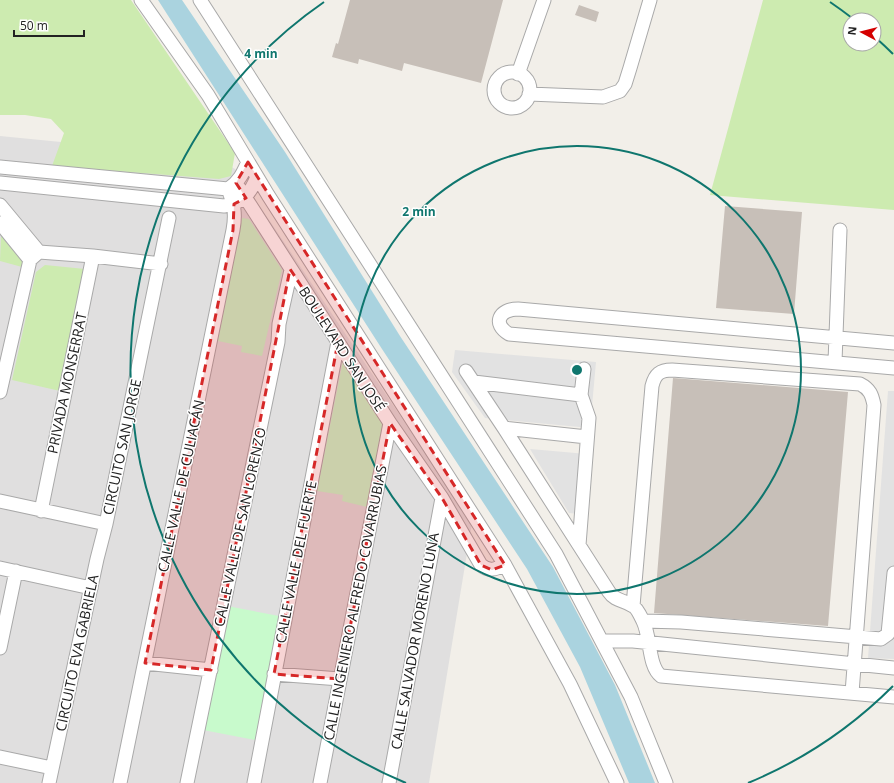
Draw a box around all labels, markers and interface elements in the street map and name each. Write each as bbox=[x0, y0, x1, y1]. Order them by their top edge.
scale bar bbox=[14, 12, 84, 38]
north arrow bbox=[842, 12, 882, 52]
text: 50 m bbox=[20, 17, 48, 34]
text: N bbox=[844, 25, 860, 36]
text: 4 min bbox=[244, 45, 278, 62]
text: 2 min bbox=[402, 203, 436, 220]
street label: BOULEVARD SAN JOSÉ bbox=[295, 282, 390, 415]
street label: PRIVADA MONSERRAT bbox=[42, 310, 91, 455]
centre of rings bbox=[570, 363, 584, 377]
street label: CIRCUITO SAN JORGE bbox=[98, 377, 145, 517]
street label: CALLE VALLE DE CULIACÁN bbox=[153, 398, 208, 574]
street label: CALLE VALLE DE SAN LORENZO bbox=[209, 425, 270, 628]
street label: CALLE INGENIERO ALFREDO COVARRUBIAS bbox=[318, 464, 391, 742]
street label: CALLE VALLE DEL FUERTE bbox=[270, 479, 321, 645]
street label: CALLE SALVADOR MORENO LUNA bbox=[386, 531, 443, 751]
street label: CIRCUITO EVA GABRIELA bbox=[51, 573, 102, 733]

